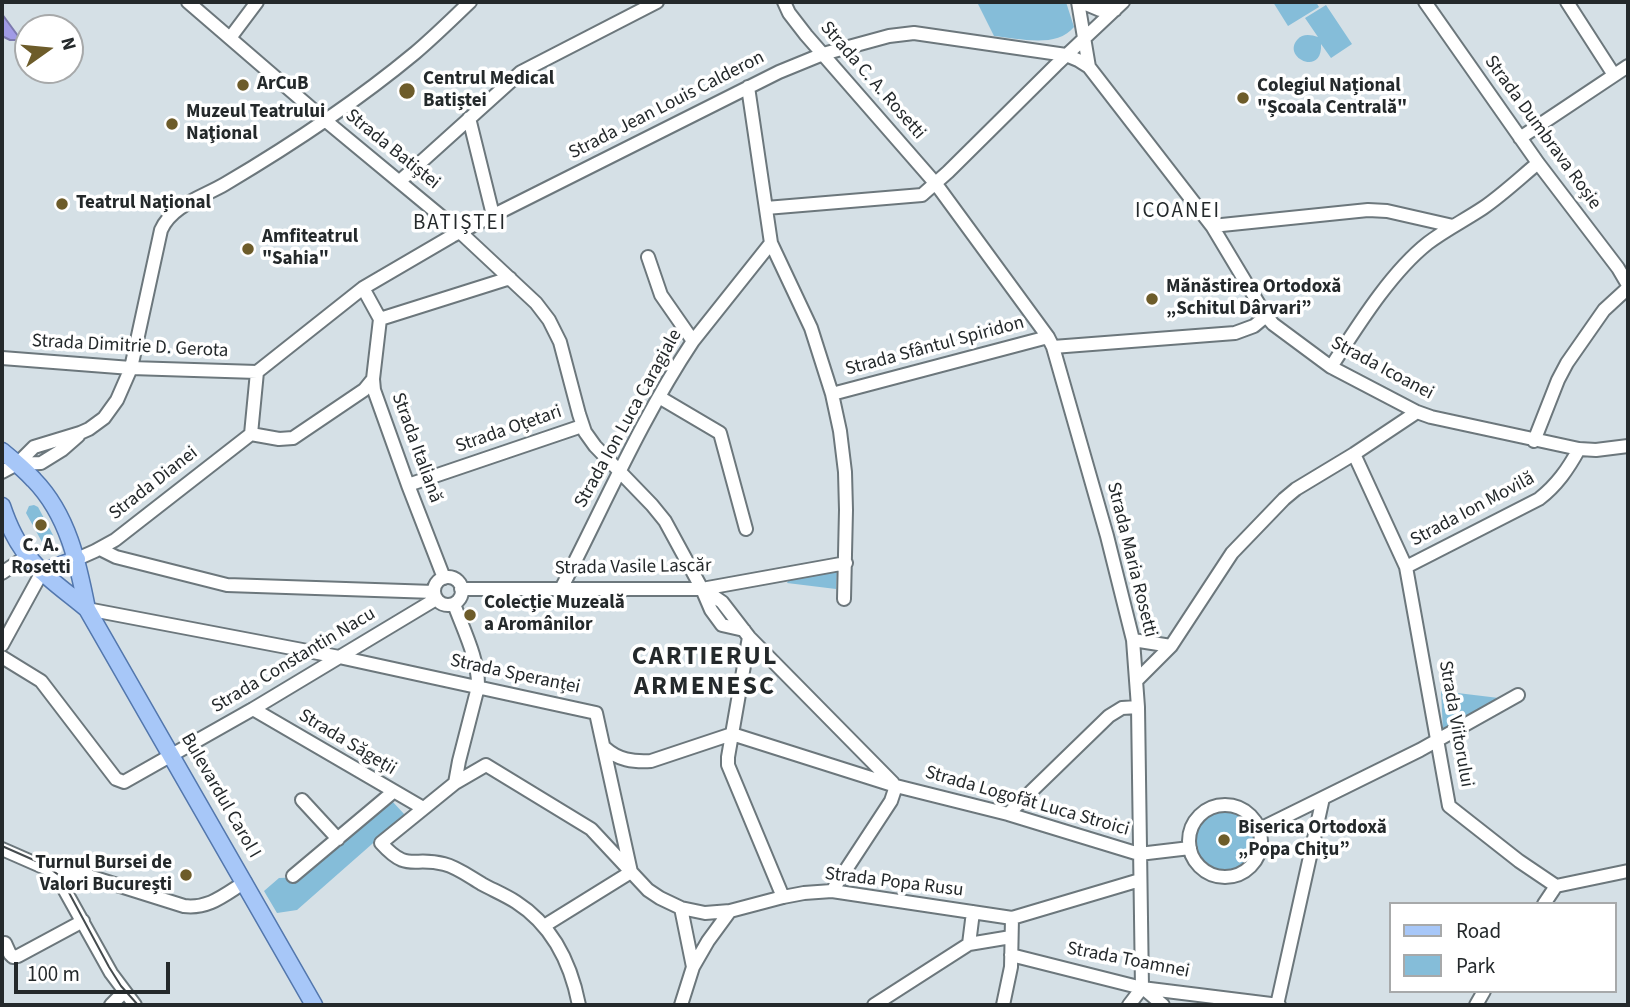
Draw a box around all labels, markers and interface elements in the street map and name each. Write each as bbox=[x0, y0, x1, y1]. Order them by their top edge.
north arrow bbox=[14, 14, 84, 84]
street label: Strada C. A. Rosetti bbox=[814, 17, 930, 145]
text: N bbox=[53, 34, 83, 54]
street label: Strada Jean Louis Calderon bbox=[566, 47, 768, 165]
street label: Strada Dumbrava Roșie bbox=[1479, 52, 1605, 214]
place label: Centrul Medical Batiștei bbox=[423, 69, 554, 113]
place label: ArCuB bbox=[257, 74, 309, 96]
place label: Colegiul Național "Școala Centrală" bbox=[1257, 76, 1407, 120]
marker: ArCuB bbox=[235, 77, 251, 93]
marker: Centrul Medical Batiștei bbox=[397, 81, 417, 101]
marker: Colegiul Național "Școala Centrală" bbox=[1235, 90, 1251, 106]
place label: Muzeul Teatrului Naţional bbox=[186, 102, 325, 146]
street label: Strada Batiștei bbox=[340, 105, 444, 195]
marker: Muzeul Teatrului Naţional bbox=[164, 116, 180, 132]
place label: Teatrul Național bbox=[76, 193, 211, 215]
marker: Teatrul Național bbox=[54, 196, 70, 212]
district label: ICOANEI bbox=[1136, 199, 1220, 225]
district label: BATIȘTEI bbox=[414, 211, 506, 237]
place label: Amfiteatrul "Sahia" bbox=[262, 227, 358, 271]
marker: Amfiteatrul "Sahia" bbox=[240, 241, 256, 257]
place label: Mănăstirea Ortodoxă „Schitul Dârvari” bbox=[1166, 277, 1341, 321]
marker: Mănăstirea Ortodoxă „Schitul Dârvari” bbox=[1144, 291, 1160, 307]
street label: Strada Sfântul Spiridon bbox=[843, 312, 1027, 382]
street label: Strada Ion Luca Caragiale bbox=[570, 326, 688, 512]
street label: Strada Dimitrie D. Gerota bbox=[31, 330, 229, 364]
street label: Strada Icoanei bbox=[1327, 332, 1437, 406]
street label: Strada Italiană bbox=[386, 390, 446, 506]
street label: Strada Oțetari bbox=[453, 401, 565, 459]
street label: Strada Dianei bbox=[105, 442, 203, 526]
street label: Strada Ion Movilă bbox=[1407, 468, 1539, 552]
street label: Strada Maria Rosetti bbox=[1101, 480, 1161, 640]
marker: C. A. Rosetti bbox=[33, 517, 49, 533]
place label: C. A. Rosetti bbox=[11, 536, 71, 580]
street label: Strada Vasile Lascăr bbox=[554, 555, 712, 581]
place label: Colecție Muzeală a Aromânilor bbox=[484, 593, 625, 637]
street label: Strada Constantin Nacu bbox=[208, 603, 380, 719]
marker: Colecție Muzeală a Aromânilor bbox=[462, 607, 478, 623]
district label: CARTIERUL ARMENESC bbox=[633, 642, 777, 704]
street label: Strada Speranței bbox=[448, 650, 582, 700]
street label: Strada Viitorului bbox=[1433, 659, 1477, 789]
street label: Strada Săgeții bbox=[294, 705, 400, 781]
street label: Bulevardul Carol I bbox=[175, 729, 265, 863]
street label: Strada Logofăt Luca Stroici bbox=[922, 762, 1132, 842]
place label: Biserica Ortodoxă „Popa Chițu” bbox=[1238, 818, 1387, 862]
marker: Biserica Ortodoxă „Popa Chițu” bbox=[1216, 832, 1232, 848]
place label: Turnul Bursei de Valori București bbox=[35, 853, 172, 897]
street label: Strada Popa Rusu bbox=[823, 863, 965, 903]
marker: Turnul Bursei de Valori București bbox=[178, 867, 194, 883]
legend bbox=[1388, 902, 1616, 993]
text: Road bbox=[1456, 916, 1501, 946]
street label: Strada Toamnei bbox=[1065, 938, 1191, 984]
scale bar bbox=[18, 948, 173, 992]
text: Park bbox=[1456, 951, 1495, 981]
text: 100 m bbox=[27, 959, 80, 989]

